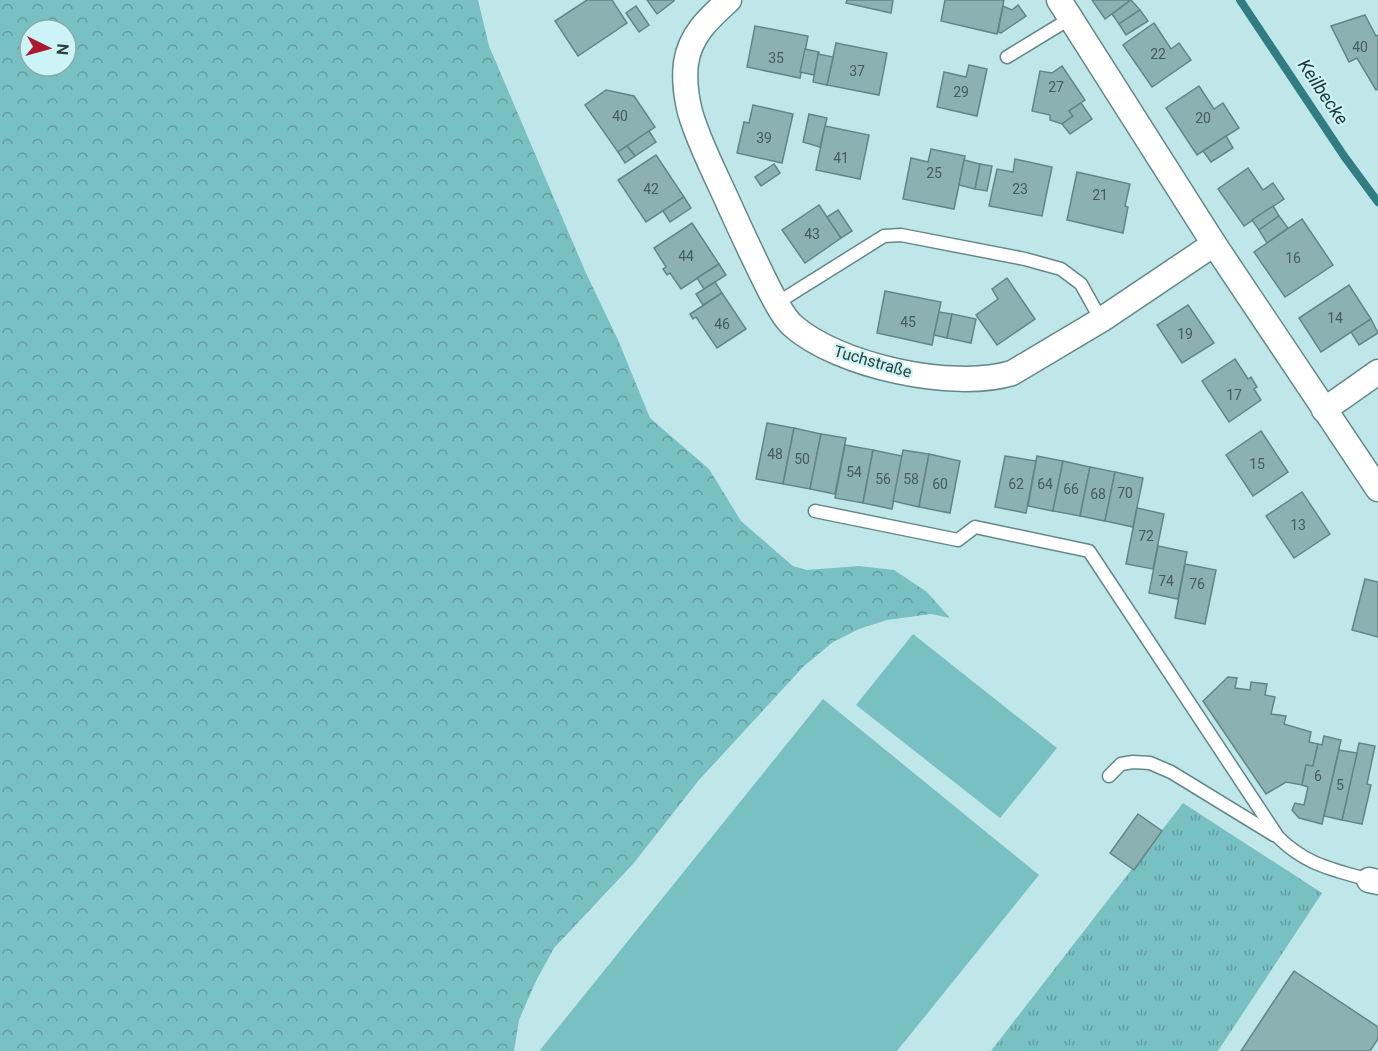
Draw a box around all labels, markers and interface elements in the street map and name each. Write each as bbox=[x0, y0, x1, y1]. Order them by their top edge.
north arrow bbox=[18, 18, 78, 78]
house number: 40 bbox=[1352, 39, 1368, 55]
text: N bbox=[52, 43, 72, 56]
house number: 22 bbox=[1150, 46, 1166, 62]
house number: 35 bbox=[768, 50, 784, 66]
water label: Keilbecke bbox=[1294, 55, 1353, 129]
house number: 37 bbox=[849, 63, 865, 79]
house number: 27 bbox=[1048, 79, 1064, 95]
house number: 29 bbox=[953, 84, 969, 100]
house number: 40 bbox=[612, 108, 628, 124]
house number: 20 bbox=[1195, 110, 1211, 126]
house number: 39 bbox=[756, 130, 772, 146]
house number: 41 bbox=[833, 150, 849, 166]
house number: 25 bbox=[926, 165, 942, 181]
house number: 42 bbox=[643, 181, 659, 197]
house number: 23 bbox=[1012, 181, 1028, 197]
house number: 21 bbox=[1092, 187, 1108, 203]
house number: 43 bbox=[804, 226, 820, 242]
house number: 44 bbox=[678, 248, 694, 264]
house number: 16 bbox=[1285, 250, 1301, 266]
house number: 14 bbox=[1327, 310, 1343, 326]
house number: 45 bbox=[900, 314, 916, 330]
house number: 46 bbox=[714, 316, 730, 332]
house number: 19 bbox=[1177, 326, 1193, 342]
street label: Tuchstraße bbox=[832, 341, 914, 382]
house number: 17 bbox=[1226, 387, 1242, 403]
house number: 48 bbox=[767, 446, 783, 462]
house number: 50 bbox=[794, 451, 810, 467]
house number: 15 bbox=[1249, 456, 1265, 472]
house number: 54 bbox=[846, 464, 862, 480]
house number: 56 bbox=[875, 471, 891, 487]
house number: 58 bbox=[903, 471, 919, 487]
house number: 60 bbox=[932, 476, 948, 492]
house number: 62 bbox=[1008, 476, 1024, 492]
house number: 64 bbox=[1037, 476, 1053, 492]
house number: 66 bbox=[1063, 481, 1079, 497]
house number: 70 bbox=[1117, 485, 1133, 501]
house number: 68 bbox=[1090, 486, 1106, 502]
house number: 13 bbox=[1290, 517, 1306, 533]
house number: 72 bbox=[1138, 528, 1154, 544]
house number: 74 bbox=[1158, 573, 1174, 589]
house number: 76 bbox=[1189, 576, 1205, 592]
house number: 6 bbox=[1314, 768, 1322, 784]
house number: 5 bbox=[1336, 777, 1344, 793]

